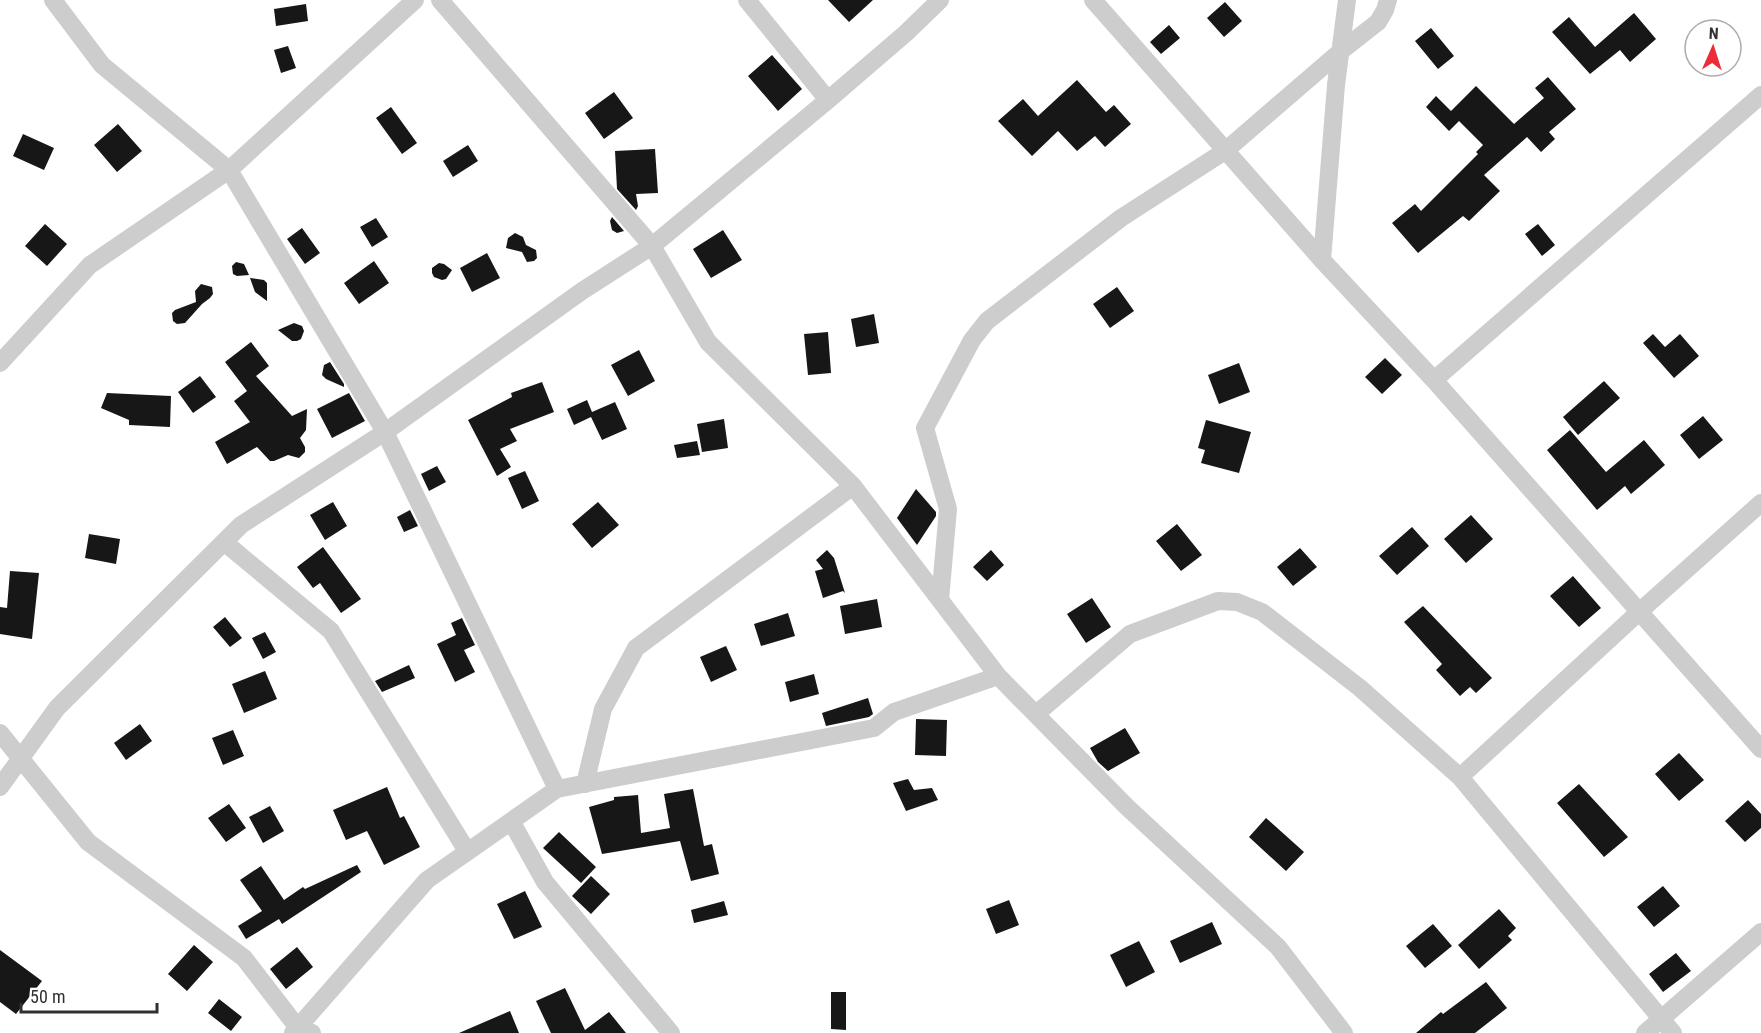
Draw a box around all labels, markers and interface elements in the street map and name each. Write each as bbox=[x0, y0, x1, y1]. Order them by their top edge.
north arrow bbox=[1683, 18, 1743, 78]
text: N bbox=[1708, 24, 1719, 43]
scale bar bbox=[21, 976, 158, 1014]
text: 50 m bbox=[30, 986, 65, 1007]

